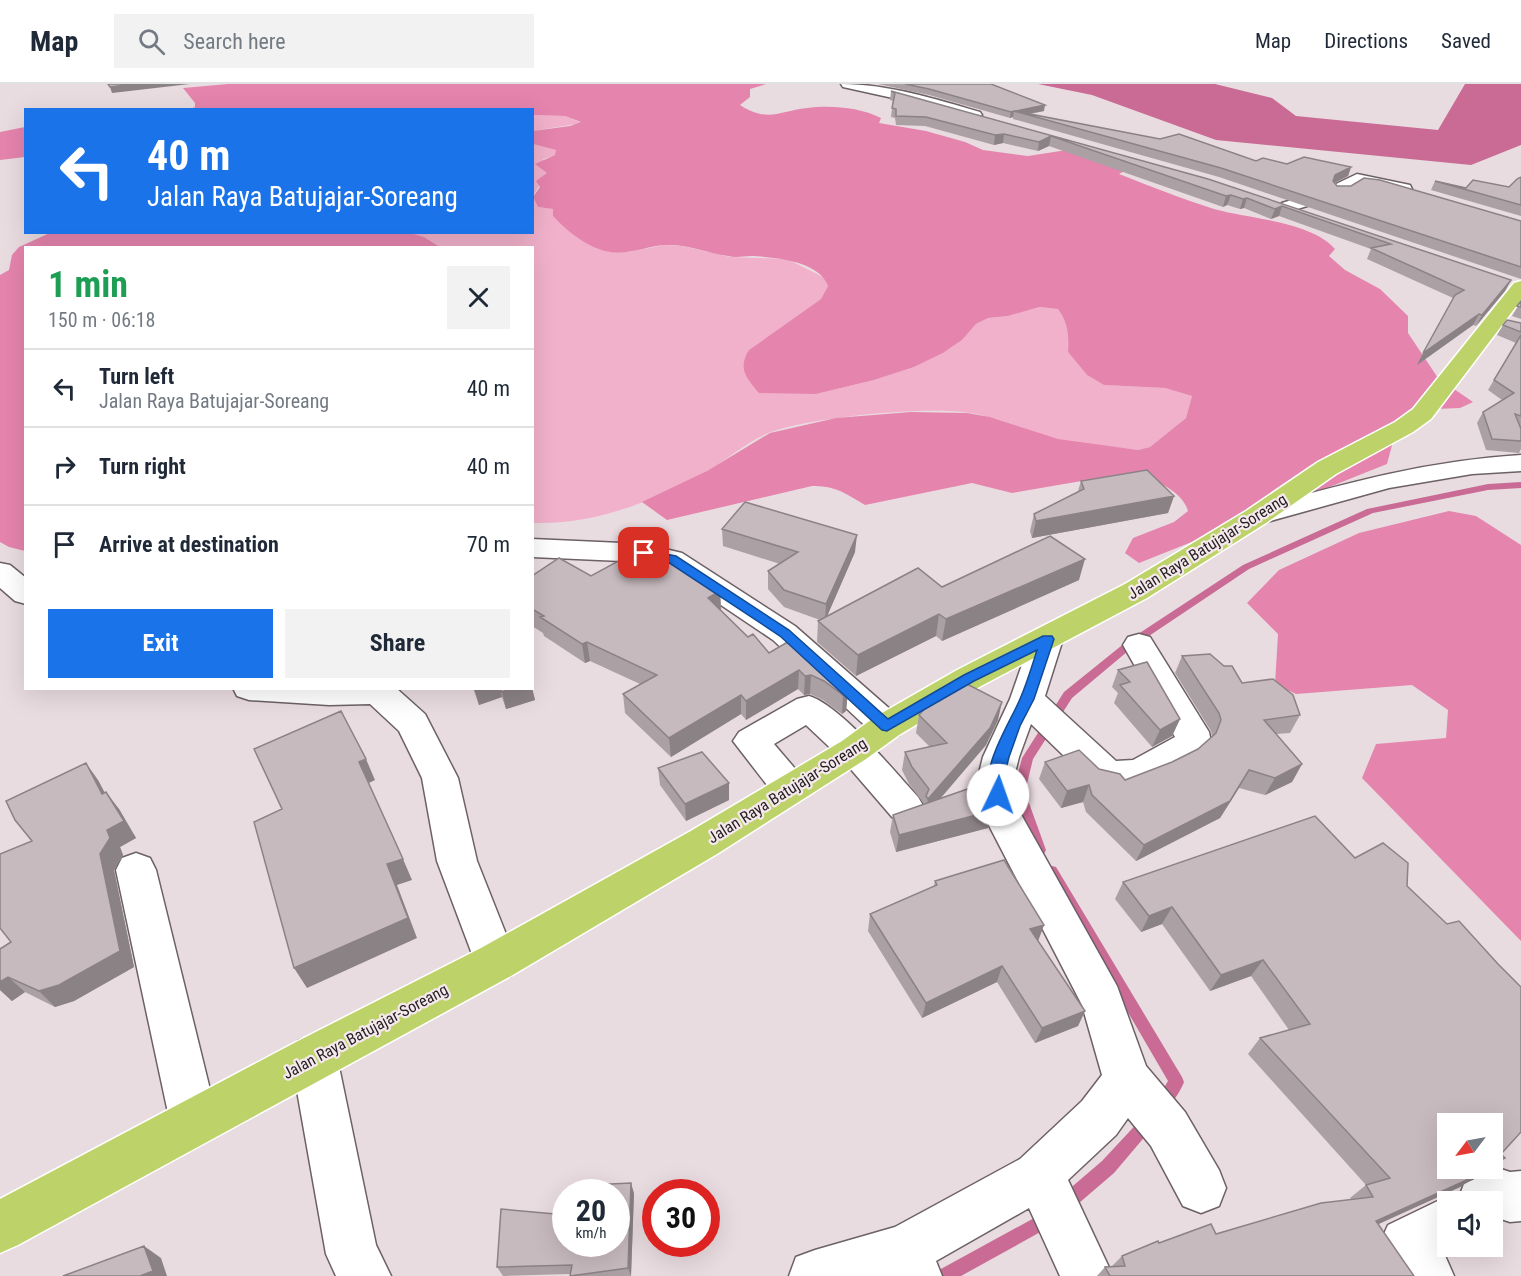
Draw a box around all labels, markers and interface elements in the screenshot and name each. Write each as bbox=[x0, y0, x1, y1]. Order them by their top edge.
search box bbox=[114, 14, 534, 68]
text: Map bbox=[30, 25, 78, 58]
icon: search bbox=[135, 25, 168, 58]
text: Search here bbox=[183, 29, 286, 54]
text: Map bbox=[1255, 29, 1291, 53]
text: Directions bbox=[1324, 29, 1408, 53]
text: Saved bbox=[1441, 29, 1491, 53]
text: 40 m bbox=[147, 131, 230, 180]
icon: left bbox=[48, 132, 126, 210]
text: Jalan Raya Batujajar-Soreang bbox=[147, 181, 458, 213]
text: 1 min bbox=[48, 264, 128, 306]
button: close bbox=[447, 266, 510, 329]
text: 150 m · 06:18 bbox=[48, 308, 155, 332]
text: Turn left bbox=[99, 364, 174, 389]
icon: left bbox=[48, 372, 81, 405]
text: 40 m bbox=[467, 376, 510, 401]
text: Jalan Raya Batujajar-Soreang bbox=[99, 389, 329, 413]
icon: right bbox=[48, 450, 81, 483]
text: Turn right bbox=[99, 454, 186, 479]
text: 40 m bbox=[467, 454, 510, 479]
street label: Jalan Raya Batujajar-Soreang bbox=[1124, 490, 1290, 603]
pin bbox=[618, 527, 669, 578]
icon: arrive bbox=[48, 528, 81, 561]
text: Arrive at destination bbox=[99, 532, 279, 557]
text: 70 m bbox=[467, 532, 510, 557]
icon: arrive bbox=[627, 536, 660, 569]
button: Exit bbox=[48, 609, 273, 678]
button: Share bbox=[285, 609, 510, 678]
street label: Jalan Raya Batujajar-Soreang bbox=[704, 734, 870, 847]
position arrow bbox=[966, 763, 1030, 827]
street label: Jalan Raya Batujajar-Soreang bbox=[279, 980, 451, 1083]
north arrow bbox=[1437, 1113, 1503, 1179]
map controls bbox=[1437, 1113, 1503, 1257]
speed limit sign: 30 bbox=[642, 1179, 720, 1257]
button: sound bbox=[1437, 1191, 1503, 1257]
text: 20 bbox=[576, 1193, 606, 1228]
text: km/h bbox=[576, 1224, 606, 1242]

